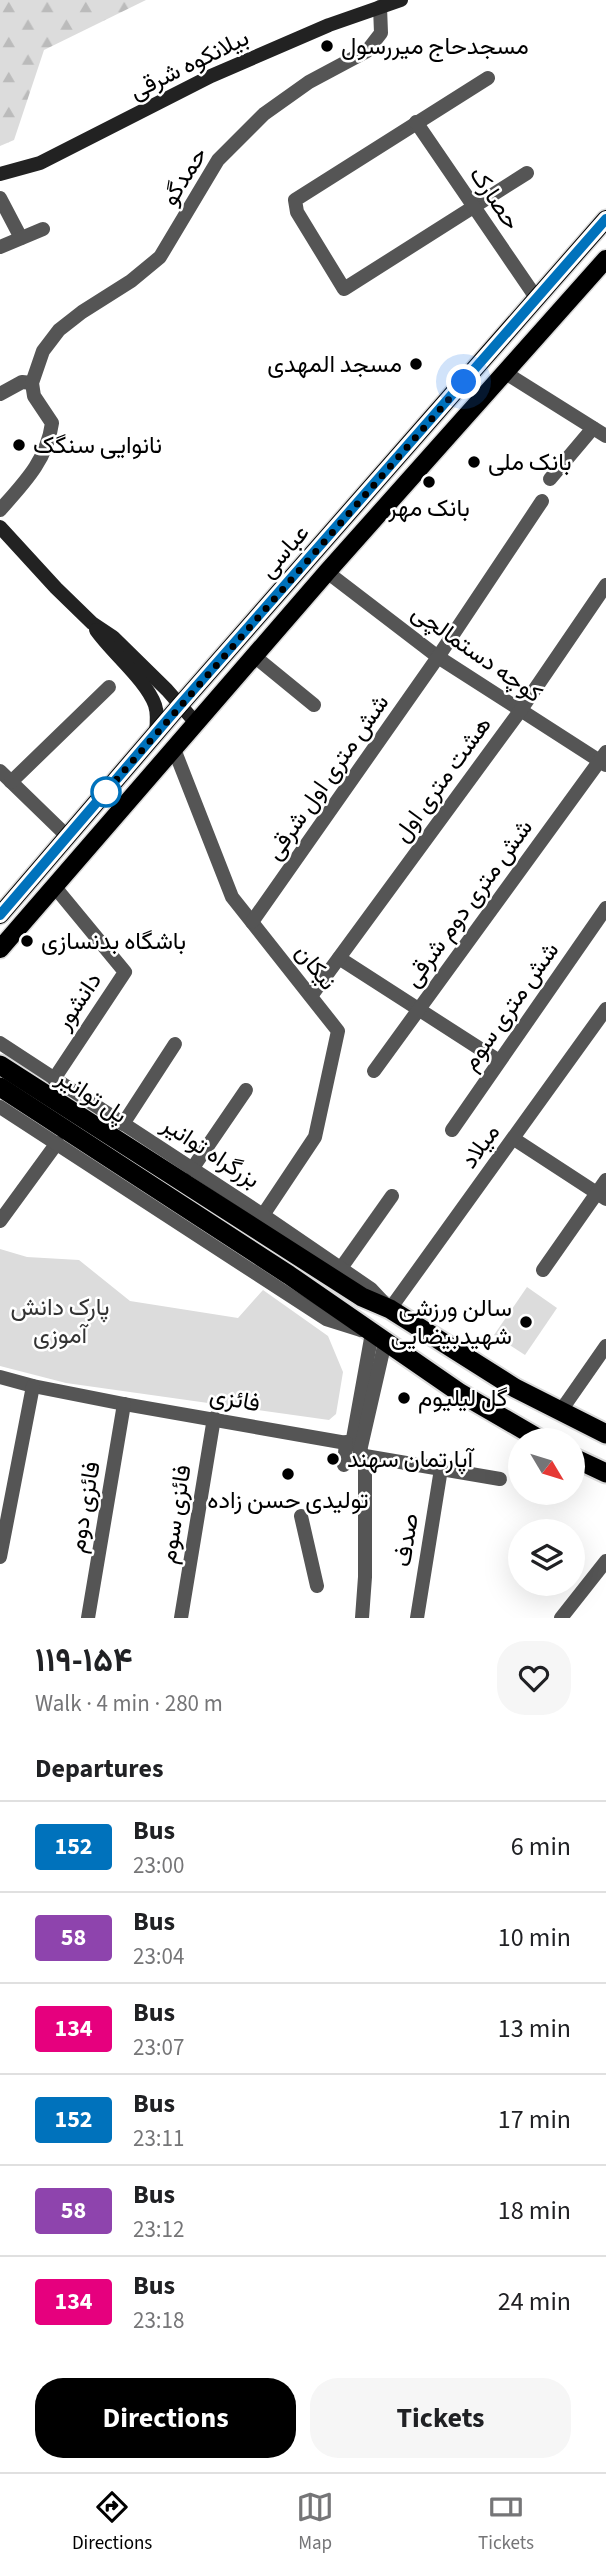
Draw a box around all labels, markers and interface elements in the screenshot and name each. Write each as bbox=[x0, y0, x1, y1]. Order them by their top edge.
street label: بیلانکوه شرقی bbox=[124, 20, 255, 108]
place label: مسجدحاج میررسول bbox=[341, 29, 529, 64]
marker: مسجدحاج میررسول bbox=[319, 38, 335, 54]
street label: حمدگو bbox=[153, 140, 216, 213]
street label: حصارک bbox=[461, 159, 529, 237]
place label: مسجد المهدی bbox=[267, 347, 402, 382]
marker: مسجد المهدی bbox=[408, 356, 424, 372]
your location bbox=[446, 364, 481, 399]
place label: نانوایی سنگک bbox=[33, 428, 162, 463]
marker: نانوایی سنگک bbox=[11, 437, 27, 453]
place label: بانک ملی bbox=[488, 445, 572, 480]
marker: بانک ملی bbox=[466, 454, 482, 470]
marker: بانک مهر bbox=[421, 474, 437, 490]
place label: بانک مهر bbox=[387, 491, 470, 526]
street label: عباسى bbox=[251, 517, 318, 586]
street label: کوچه دستمالچی bbox=[404, 595, 549, 711]
street label: شش متری اول شرقی bbox=[257, 687, 398, 867]
street label: هشت متری اول bbox=[385, 709, 500, 849]
unlabelled marker bbox=[91, 777, 121, 807]
street label: شش متری دوم شرقی bbox=[395, 812, 541, 995]
place label: باشگاه بدنسازی bbox=[41, 924, 186, 959]
marker: باشگاه بدنسازی bbox=[19, 933, 35, 949]
street label: شش متری سوم bbox=[453, 935, 568, 1078]
street label: نیکان bbox=[286, 937, 345, 998]
street label: دانشور bbox=[46, 965, 111, 1038]
street label: پل توانیر bbox=[48, 1060, 134, 1132]
street label: بزرگراه توانیر bbox=[154, 1107, 267, 1197]
street label: میلاد bbox=[452, 1117, 509, 1176]
park label: پارک دانش آموزی bbox=[10, 1290, 110, 1353]
place label: سالن ورزشی شهیدبیضایی bbox=[391, 1291, 512, 1354]
marker: سالن ورزشی شهیدبیضایی bbox=[518, 1314, 534, 1330]
street label: فائزی bbox=[207, 1378, 263, 1421]
place label: گل لیلیوم bbox=[418, 1381, 508, 1416]
marker: گل لیلیوم bbox=[396, 1390, 412, 1406]
north arrow bbox=[508, 1428, 584, 1505]
map controls bbox=[508, 1428, 585, 1596]
place label: آپارتمان سهند bbox=[347, 1442, 475, 1477]
marker: آپارتمان سهند bbox=[325, 1451, 341, 1467]
street label: فائزی دوم bbox=[59, 1459, 110, 1555]
street label: فائزی سوم bbox=[150, 1462, 201, 1566]
marker: تولیدی حسن زاده bbox=[280, 1466, 296, 1482]
place label: تولیدی حسن زاده bbox=[207, 1483, 369, 1518]
street label: صدف bbox=[385, 1511, 428, 1569]
button: layers bbox=[508, 1519, 585, 1596]
text: ۱۱۹-۱۵۴ bbox=[35, 1637, 133, 1684]
button: heart bbox=[497, 1641, 571, 1715]
text: Walk · 4 min · 280 m bbox=[35, 1687, 223, 1720]
text: Departures bbox=[35, 1750, 163, 1787]
text: Bus bbox=[133, 1812, 175, 1849]
text: 6 min bbox=[511, 1828, 571, 1865]
text: 152 bbox=[54, 1829, 93, 1864]
text: 23:00 bbox=[133, 1849, 184, 1882]
text: Bus bbox=[133, 1903, 175, 1940]
text: 10 min bbox=[498, 1919, 571, 1956]
text: 58 bbox=[61, 1920, 86, 1955]
text: 23:04 bbox=[133, 1940, 184, 1973]
text: Bus bbox=[133, 1994, 175, 2031]
text: 13 min bbox=[498, 2010, 571, 2047]
text: 134 bbox=[54, 2011, 93, 2046]
text: 23:07 bbox=[133, 2031, 184, 2064]
text: Bus bbox=[133, 2085, 175, 2122]
text: 17 min bbox=[498, 2101, 571, 2138]
text: 152 bbox=[54, 2102, 93, 2137]
text: 23:11 bbox=[133, 2122, 184, 2155]
text: Bus bbox=[133, 2176, 175, 2213]
text: 18 min bbox=[498, 2192, 571, 2229]
text: 58 bbox=[61, 2193, 86, 2228]
text: 23:12 bbox=[133, 2213, 184, 2246]
text: Bus bbox=[133, 2267, 175, 2304]
text: 24 min bbox=[498, 2283, 571, 2320]
text: 134 bbox=[54, 2284, 93, 2319]
text: 23:18 bbox=[133, 2304, 184, 2337]
button: Directions bbox=[35, 2378, 296, 2458]
button: Tickets bbox=[310, 2378, 571, 2458]
tab: Directions bbox=[72, 2488, 152, 2557]
tab: Map bbox=[296, 2488, 334, 2557]
tab: Tickets bbox=[478, 2488, 534, 2557]

